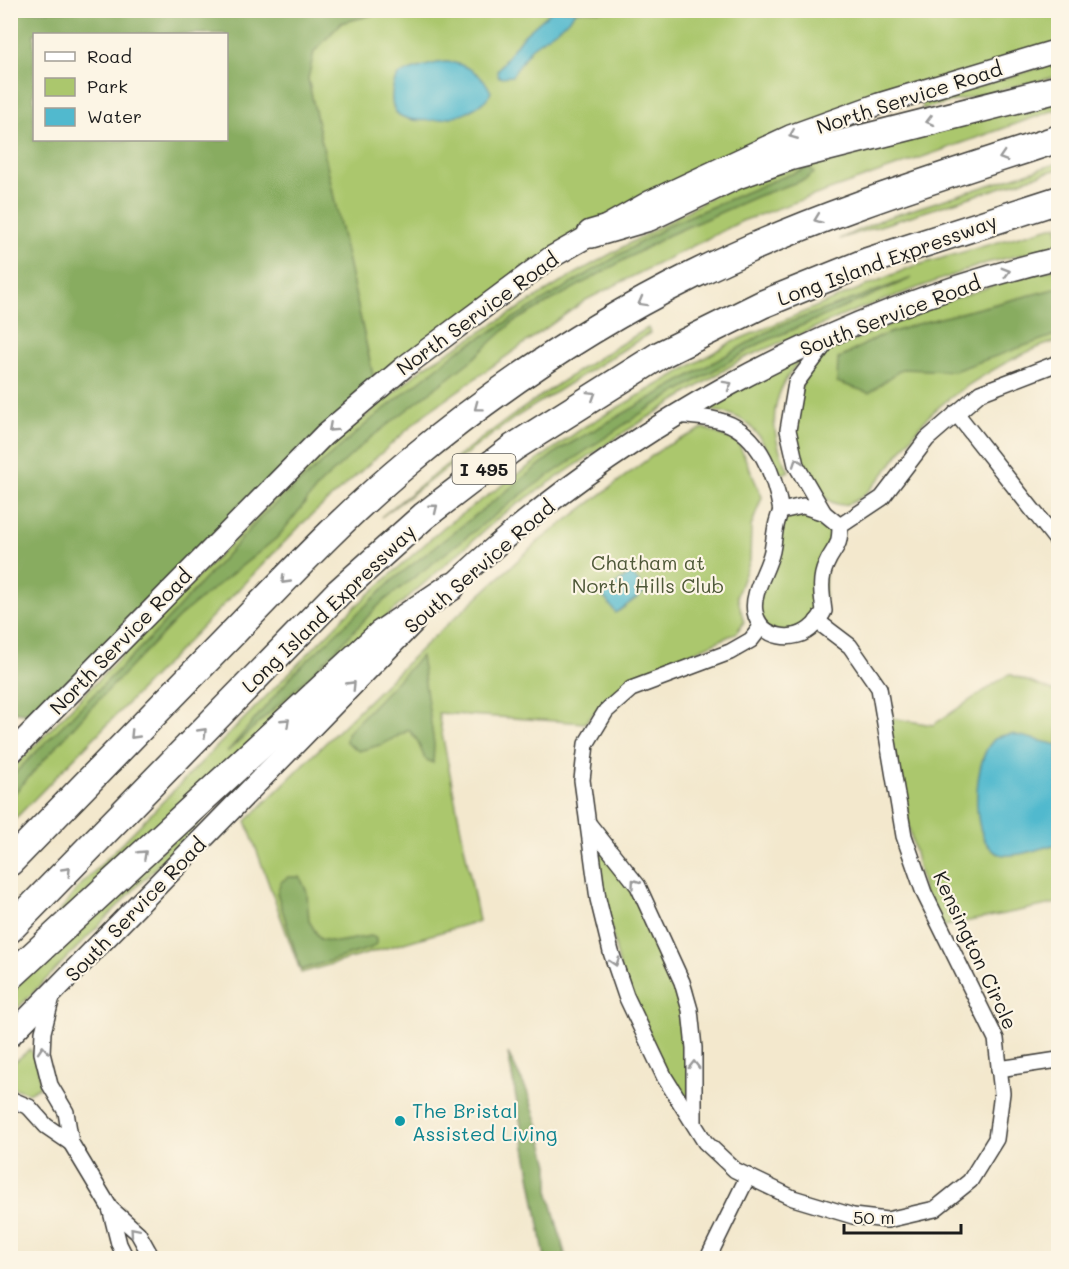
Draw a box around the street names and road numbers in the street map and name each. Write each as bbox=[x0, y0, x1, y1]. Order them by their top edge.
street label: North Service Road bbox=[813, 55, 1005, 139]
street label: Long Island Expressway bbox=[774, 207, 1000, 311]
street label: North Service Road bbox=[391, 245, 563, 381]
street label: South Service Road bbox=[796, 269, 984, 361]
road number: I 495 bbox=[452, 454, 516, 484]
street label: South Service Road bbox=[398, 493, 560, 639]
street label: Long Island Expressway bbox=[236, 518, 420, 698]
street label: North Service Road bbox=[43, 562, 197, 720]
street label: South Service Road bbox=[59, 831, 211, 987]
street label: Kensington Circle bbox=[928, 867, 1024, 1033]

